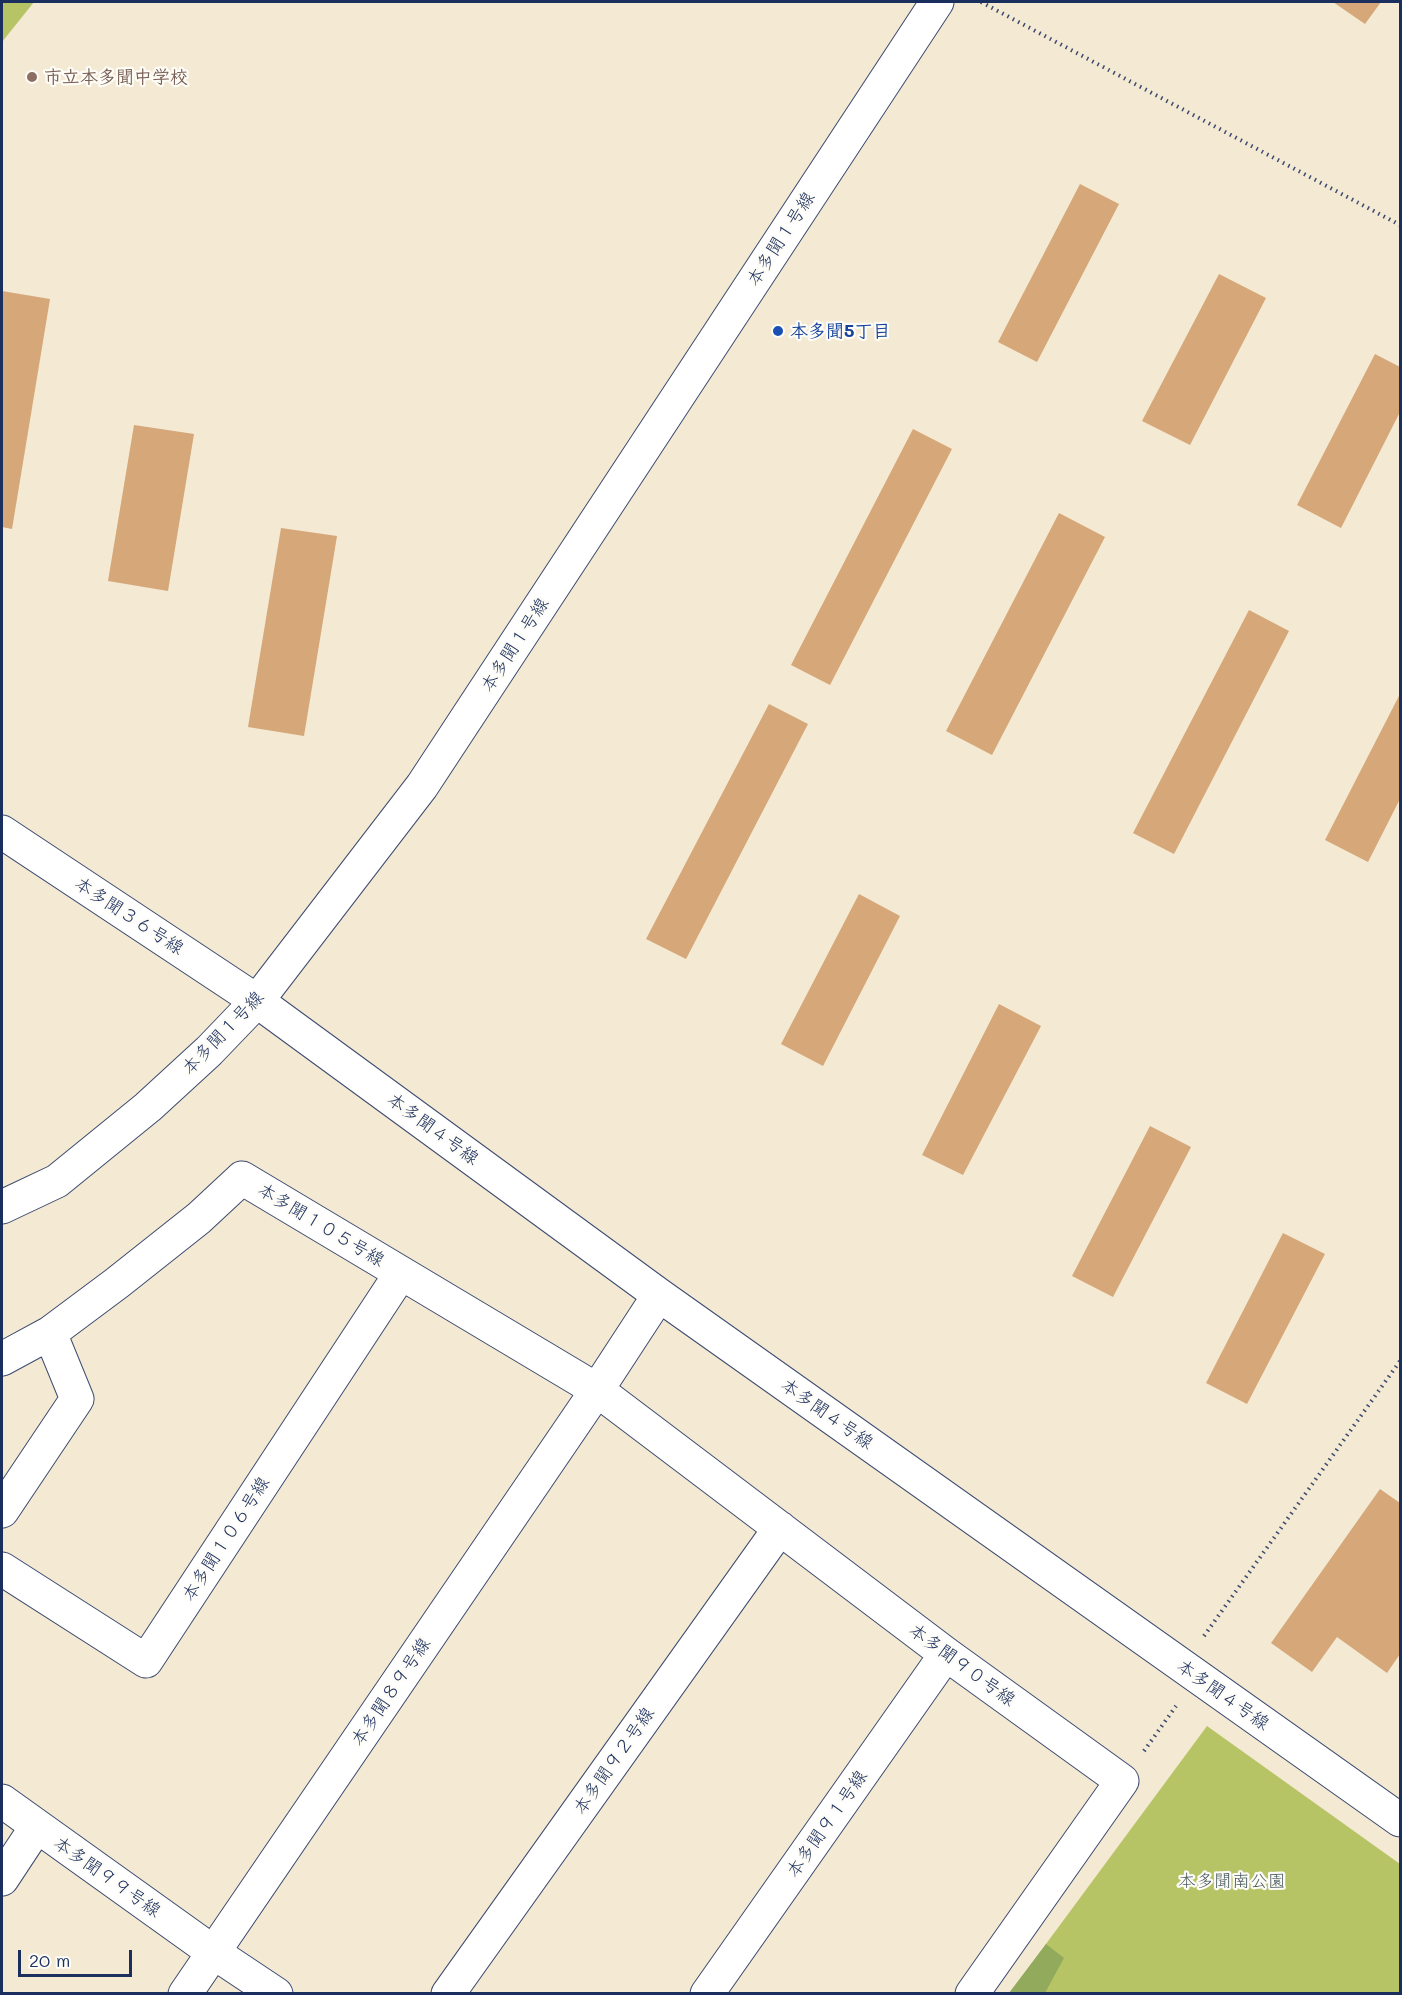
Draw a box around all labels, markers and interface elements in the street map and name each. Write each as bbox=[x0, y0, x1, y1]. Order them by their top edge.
place label: 市立本多聞中学校 bbox=[44, 66, 188, 88]
marker: 市立本多聞中学校 bbox=[25, 70, 39, 84]
street label: 本多聞１号線 bbox=[743, 188, 819, 290]
place label: 本多聞5丁目 bbox=[790, 320, 891, 342]
marker: 本多聞5丁目 bbox=[771, 324, 785, 338]
street label: 本多聞１号線 bbox=[477, 594, 553, 696]
street label: 本多聞３６号線 bbox=[70, 873, 188, 959]
street label: 本多聞１号線 bbox=[178, 987, 268, 1079]
street label: 本多聞４号線 bbox=[383, 1089, 483, 1169]
street label: 本多聞１０５号線 bbox=[254, 1179, 388, 1271]
street label: 本多聞４号線 bbox=[777, 1374, 877, 1454]
street label: 本多聞１０６号線 bbox=[178, 1473, 274, 1605]
street label: 本多聞９０号線 bbox=[905, 1619, 1019, 1711]
street label: 本多聞８９号線 bbox=[347, 1634, 435, 1750]
street label: 本多聞４号線 bbox=[1173, 1655, 1273, 1735]
street label: 本多聞９２号線 bbox=[569, 1703, 659, 1819]
street label: 本多聞９１号線 bbox=[782, 1766, 872, 1882]
street label: 本多聞９９号線 bbox=[49, 1832, 165, 1922]
park label: 本多聞南公園 bbox=[1178, 1870, 1286, 1892]
scale bar bbox=[21, 1938, 135, 1976]
text: 20 m bbox=[29, 1948, 70, 1972]

